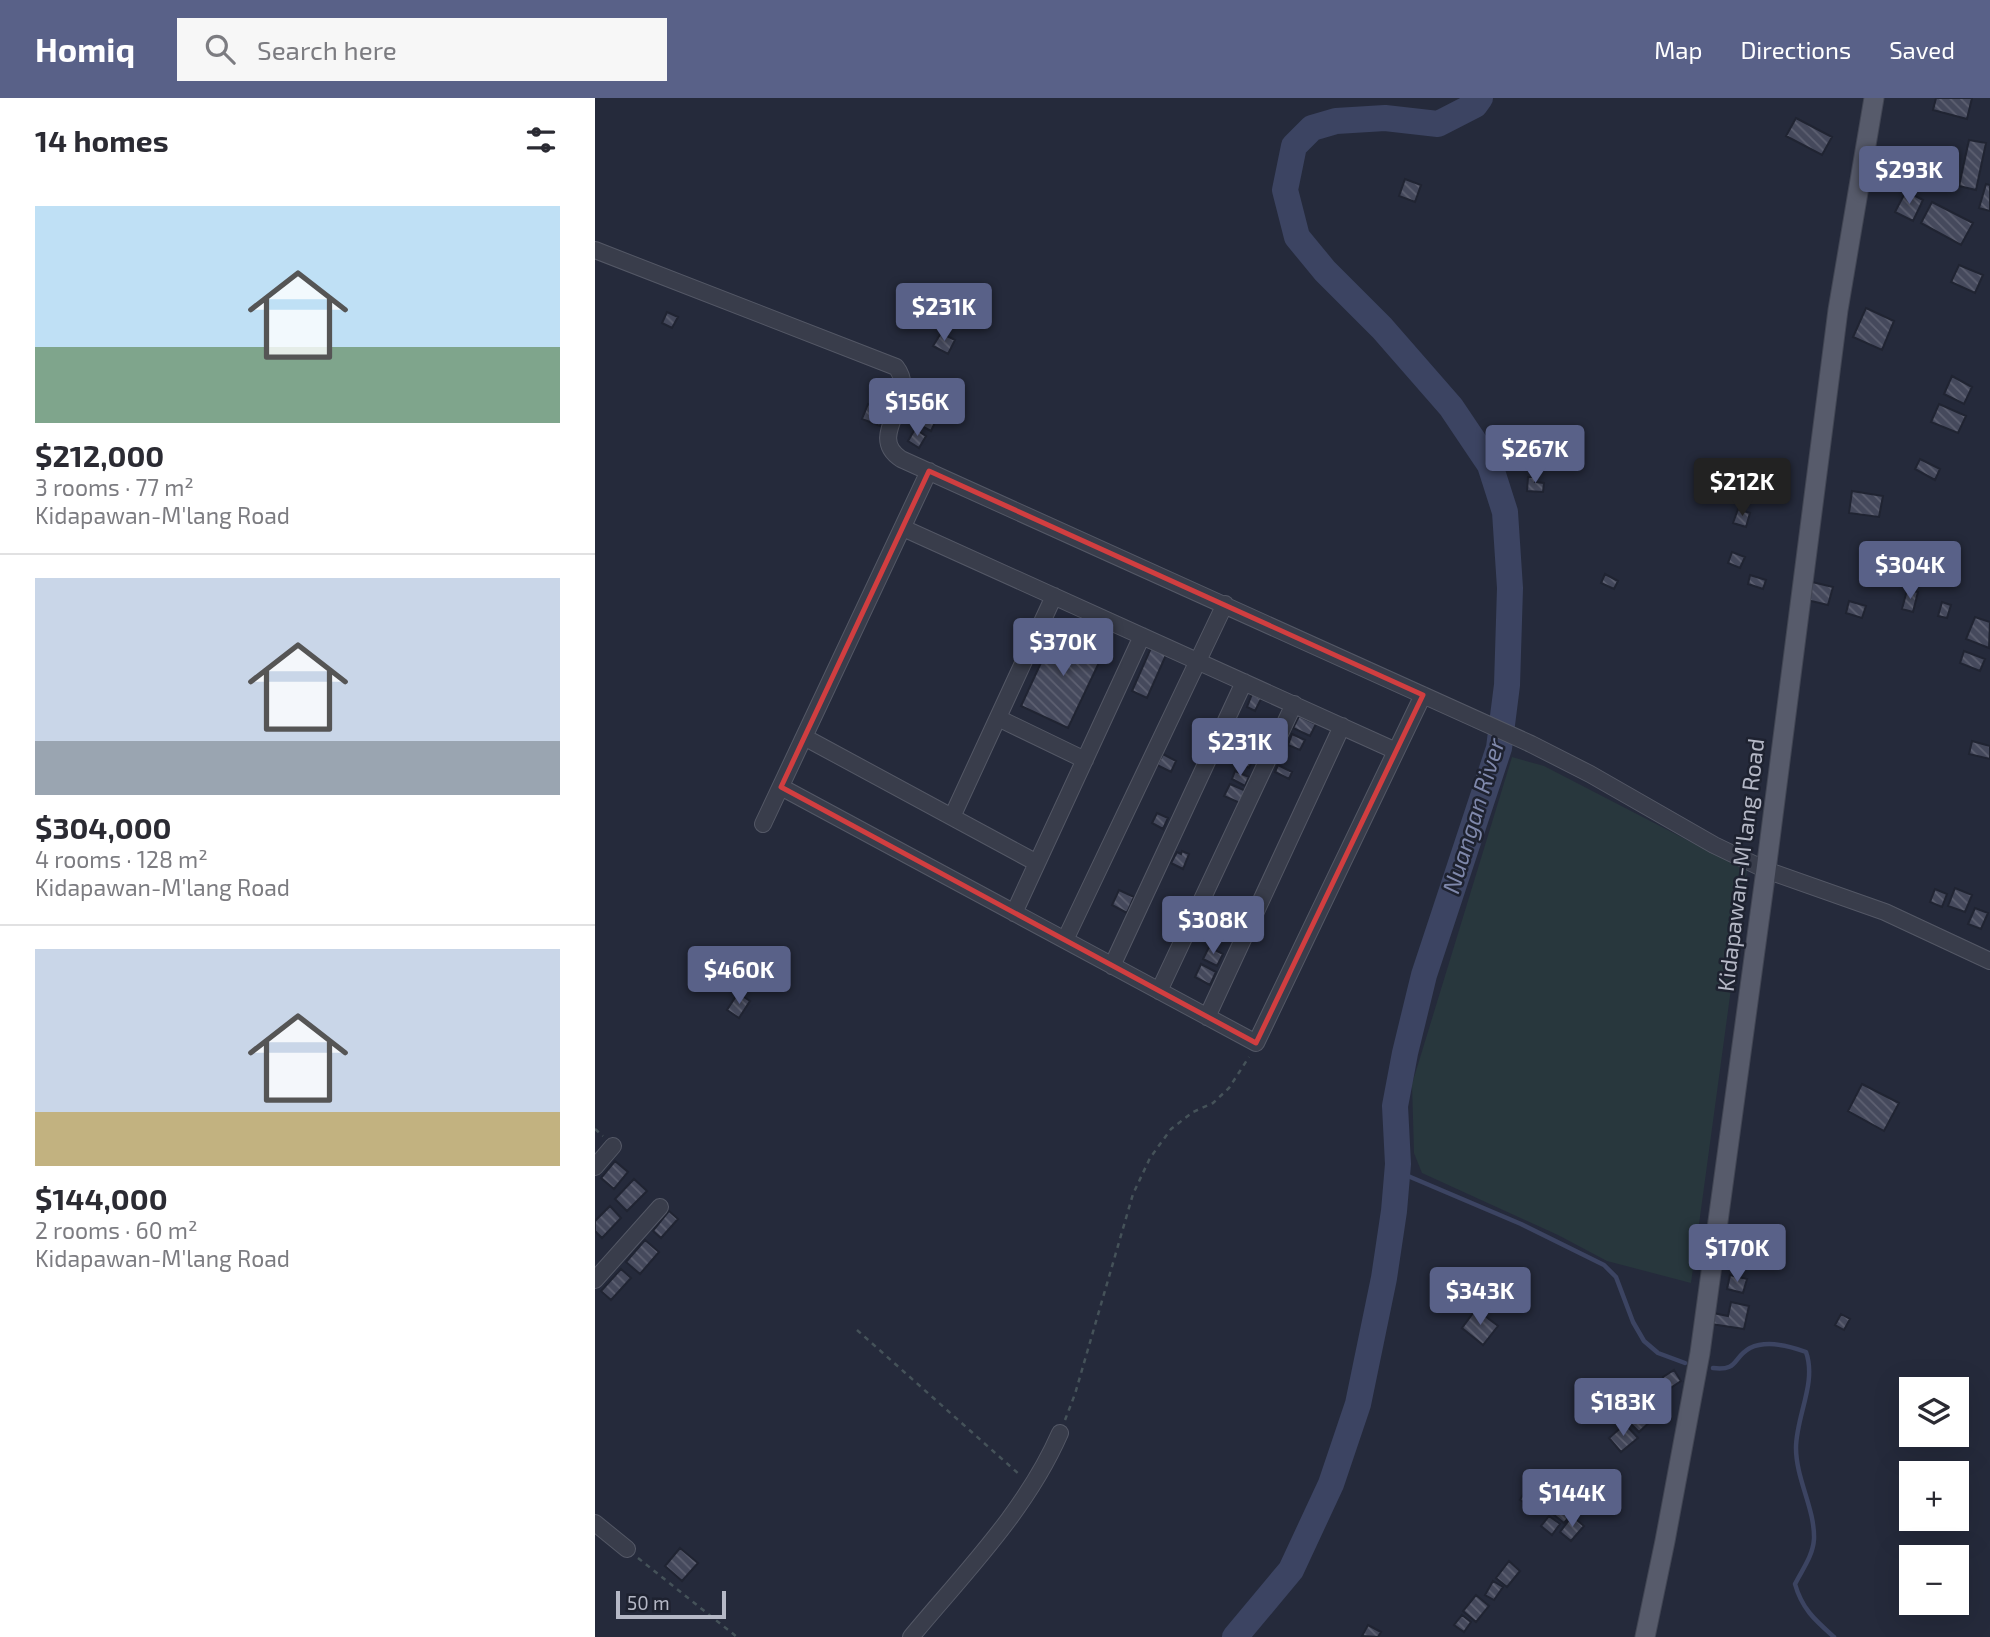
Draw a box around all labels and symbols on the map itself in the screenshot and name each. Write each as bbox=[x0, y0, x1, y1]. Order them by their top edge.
pin: $293K bbox=[1860, 146, 1958, 206]
pin: $231K bbox=[895, 284, 993, 343]
pin: $156K bbox=[868, 378, 966, 438]
pin: $267K bbox=[1486, 426, 1584, 485]
pin: $212K bbox=[1693, 458, 1791, 518]
pin: $304K bbox=[1861, 542, 1959, 601]
pin: $370K bbox=[1014, 618, 1112, 678]
pin: $231K bbox=[1191, 718, 1289, 778]
water label: Nuangan River bbox=[1435, 734, 1510, 897]
street label: Kidapawan-M'lang Road bbox=[1711, 737, 1769, 993]
pin: $308K bbox=[1164, 896, 1262, 956]
pin: $460K bbox=[690, 946, 788, 1006]
pin: $170K bbox=[1688, 1224, 1786, 1284]
pin: $343K bbox=[1431, 1268, 1529, 1327]
pin: $183K bbox=[1574, 1378, 1672, 1438]
pin: $144K bbox=[1523, 1470, 1621, 1529]
scale bar bbox=[616, 1588, 726, 1620]

